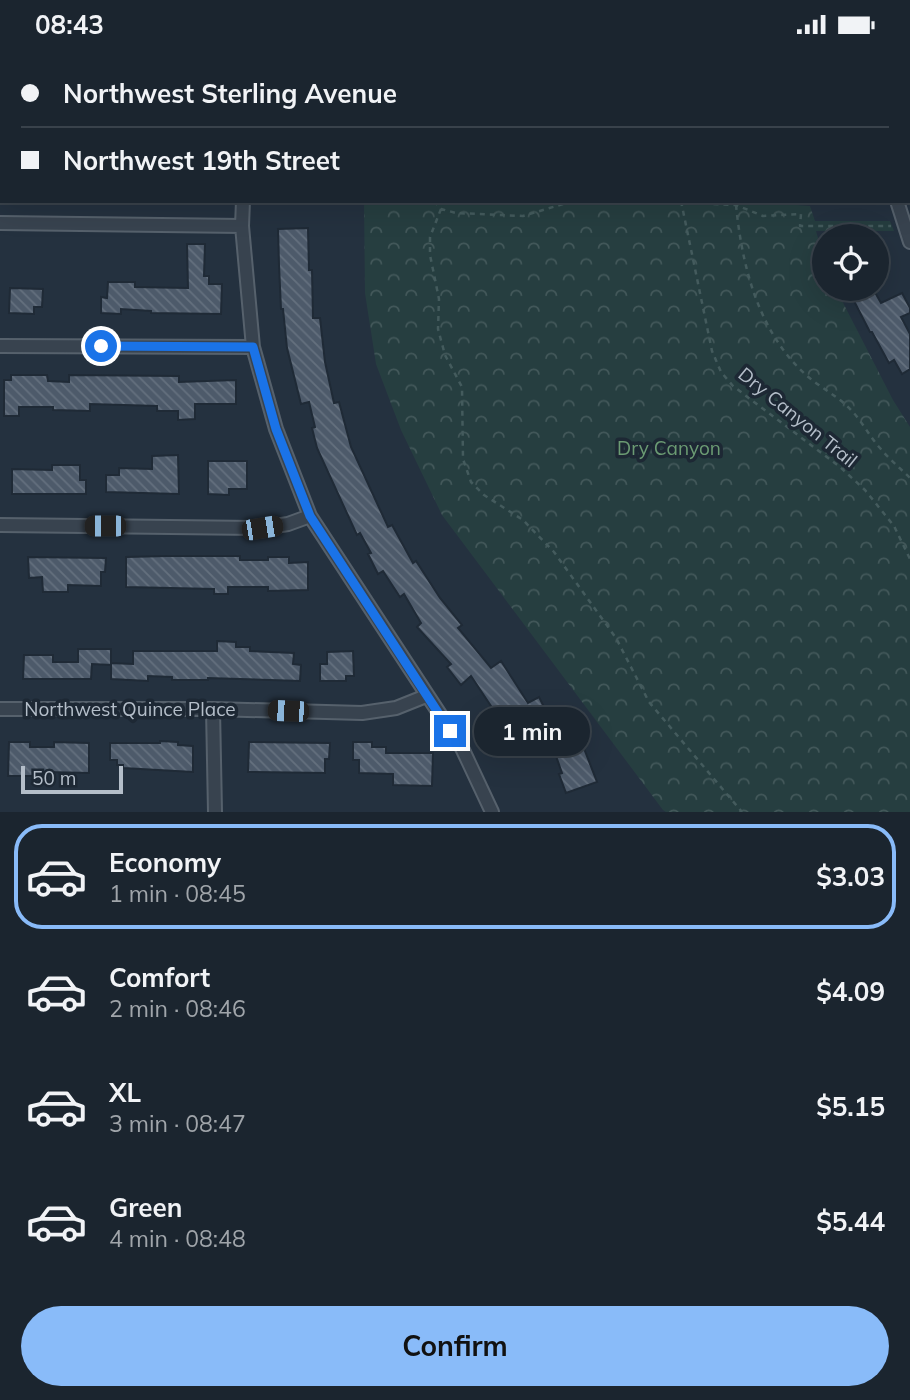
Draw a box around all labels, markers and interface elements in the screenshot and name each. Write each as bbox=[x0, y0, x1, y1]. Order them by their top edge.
text: 08:43 bbox=[35, 8, 104, 41]
text: Northwest Sterling Avenue bbox=[63, 77, 397, 110]
text: Northwest 19th Street bbox=[63, 144, 340, 177]
map controls bbox=[812, 224, 889, 301]
button: locate bbox=[812, 224, 889, 301]
route start bbox=[85, 330, 117, 362]
street label: Dry Canyon Trail bbox=[734, 362, 862, 472]
park label: Dry Canyon bbox=[617, 436, 721, 460]
car bbox=[240, 514, 285, 542]
car bbox=[85, 516, 127, 537]
street label: Northwest Quince Place bbox=[24, 697, 236, 721]
car bbox=[267, 700, 310, 722]
callout: 1 min bbox=[475, 707, 590, 755]
route end bbox=[434, 715, 466, 747]
text: 1 min bbox=[502, 717, 562, 746]
scale bar bbox=[21, 763, 122, 795]
text: 50 m bbox=[32, 766, 76, 790]
icon: car bbox=[25, 845, 88, 908]
text: Economy bbox=[109, 846, 221, 879]
text: $3.03 bbox=[816, 860, 885, 893]
text: 1 min · 08:45 bbox=[109, 879, 246, 908]
icon: car bbox=[25, 960, 88, 1023]
text: Comfort bbox=[109, 961, 210, 994]
text: $4.09 bbox=[816, 975, 885, 1008]
text: 2 min · 08:46 bbox=[109, 994, 246, 1023]
icon: car bbox=[25, 1075, 88, 1138]
text: XL bbox=[109, 1076, 141, 1109]
text: $5.15 bbox=[816, 1090, 885, 1123]
text: 3 min · 08:47 bbox=[109, 1109, 246, 1138]
icon: car bbox=[25, 1190, 88, 1253]
text: Green bbox=[109, 1191, 182, 1224]
text: $5.44 bbox=[816, 1205, 885, 1238]
text: 4 min · 08:48 bbox=[109, 1224, 246, 1253]
button: Confirm bbox=[21, 1306, 889, 1386]

